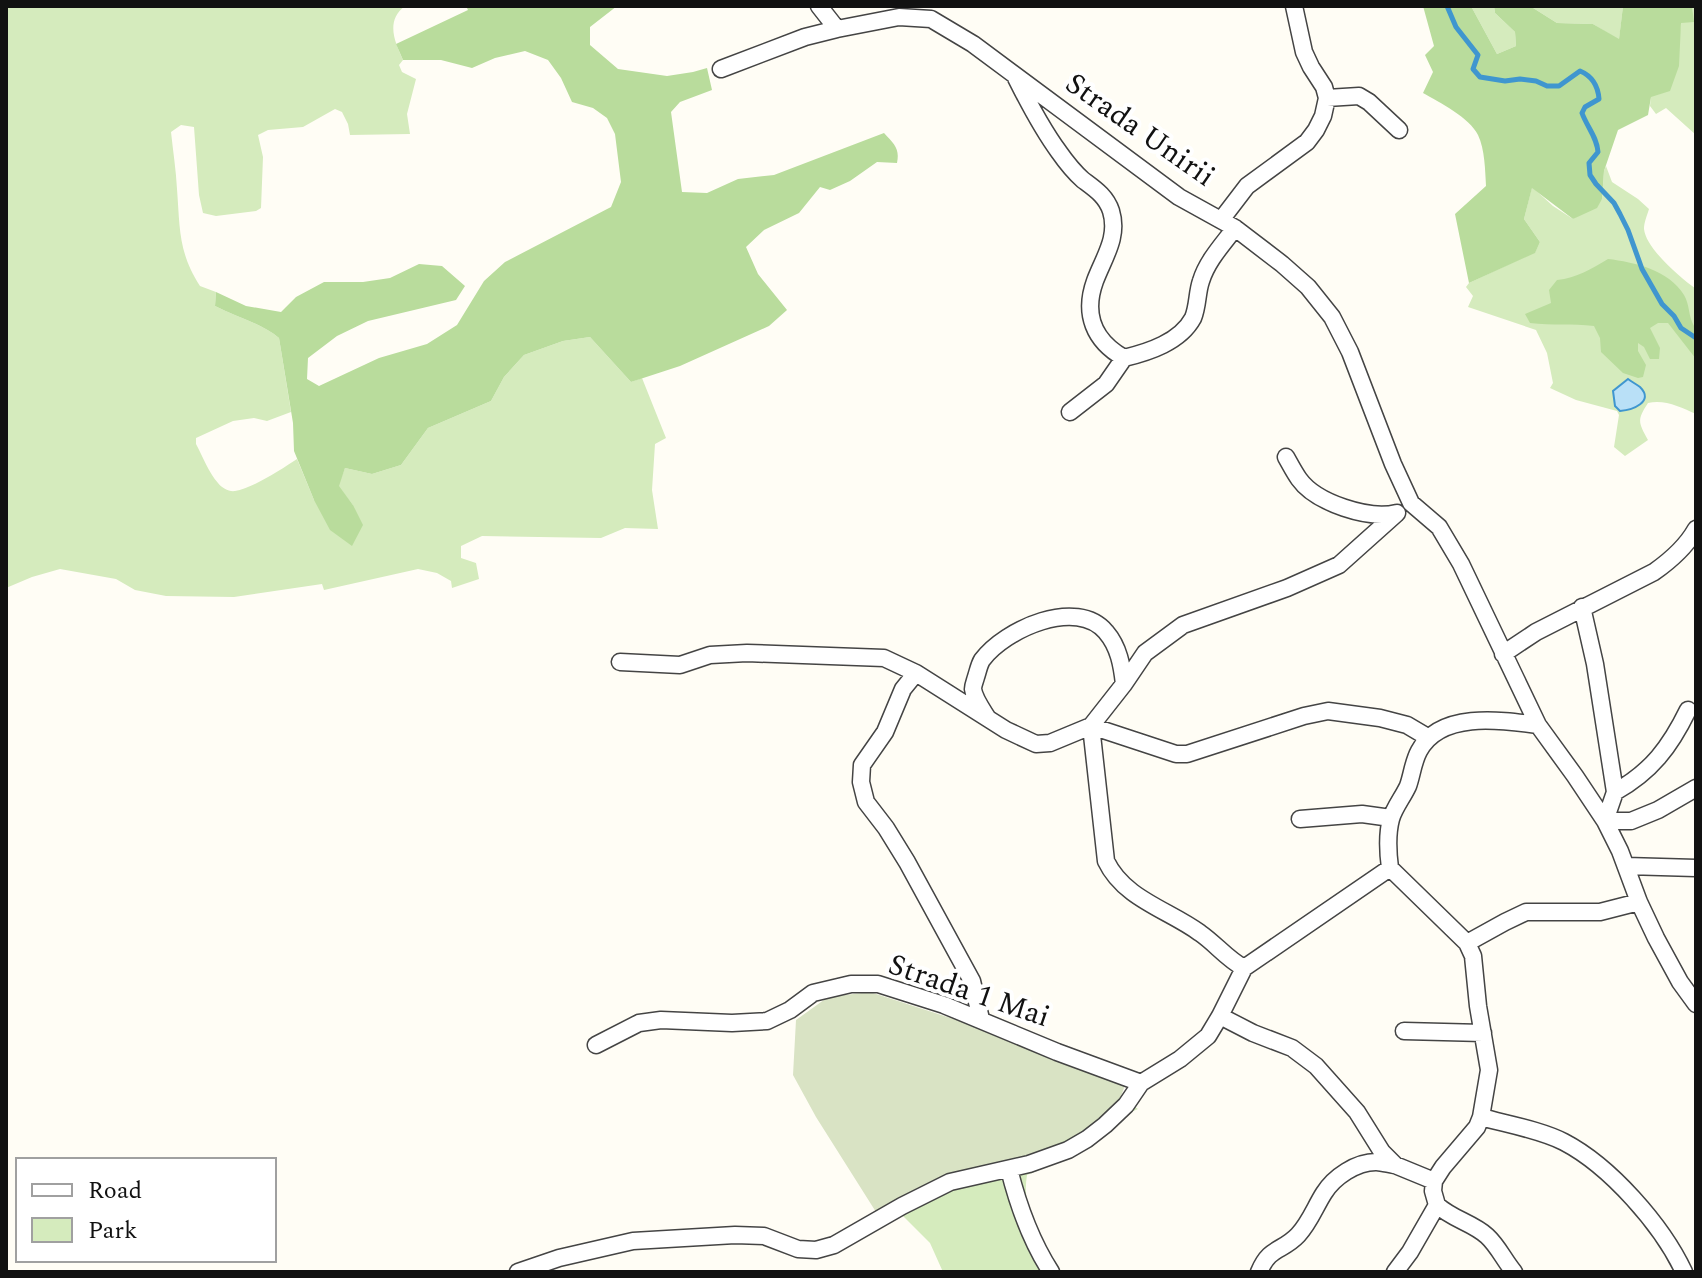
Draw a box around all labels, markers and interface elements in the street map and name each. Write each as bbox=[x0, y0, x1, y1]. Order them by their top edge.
street label: Strada Unirii bbox=[1056, 61, 1224, 199]
street label: Strada 1 Mai bbox=[882, 942, 1056, 1040]
legend bbox=[16, 1158, 276, 1262]
text: Road bbox=[88, 1173, 142, 1209]
text: Park bbox=[88, 1213, 138, 1249]

